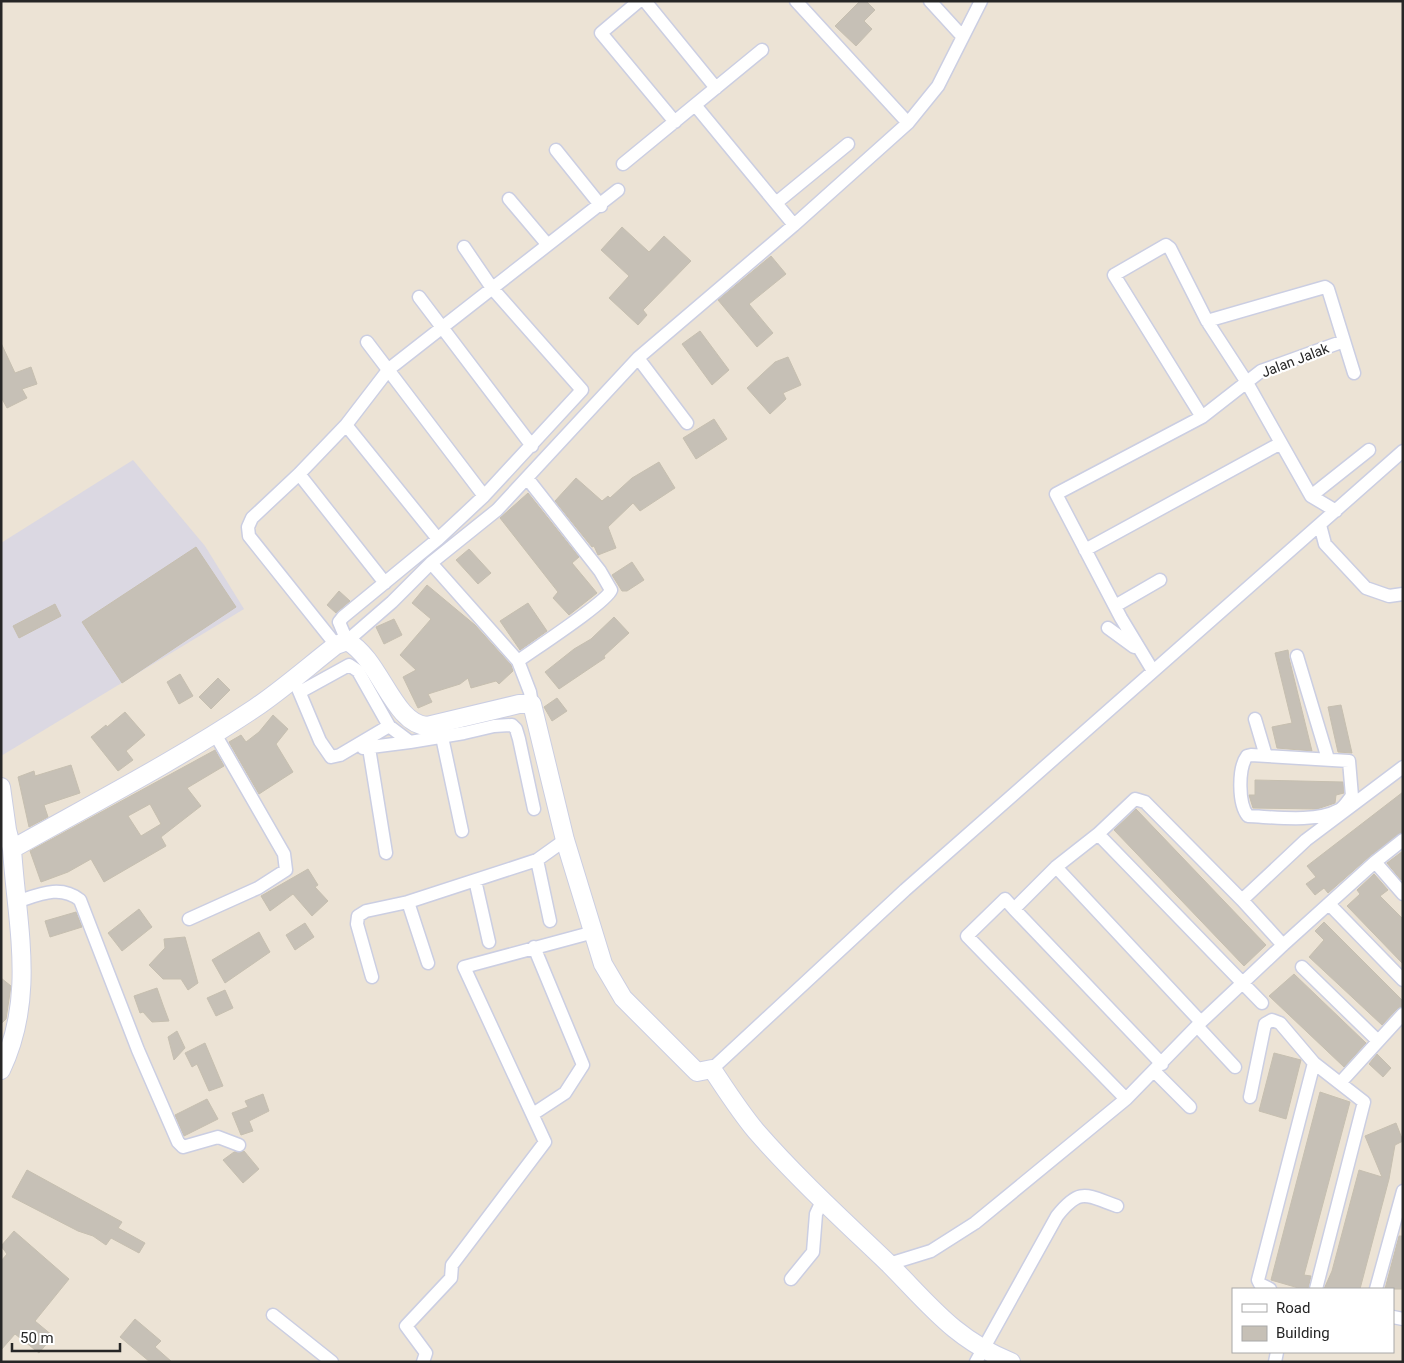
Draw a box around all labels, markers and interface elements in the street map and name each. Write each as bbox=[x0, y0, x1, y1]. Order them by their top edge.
street label: Jalan Jalak bbox=[1259, 339, 1332, 380]
legend bbox=[1232, 1288, 1394, 1353]
text: Road bbox=[1276, 1299, 1310, 1317]
scale bar bbox=[12, 1320, 120, 1352]
text: Building bbox=[1276, 1324, 1330, 1342]
text: 50 m bbox=[20, 1329, 54, 1347]

